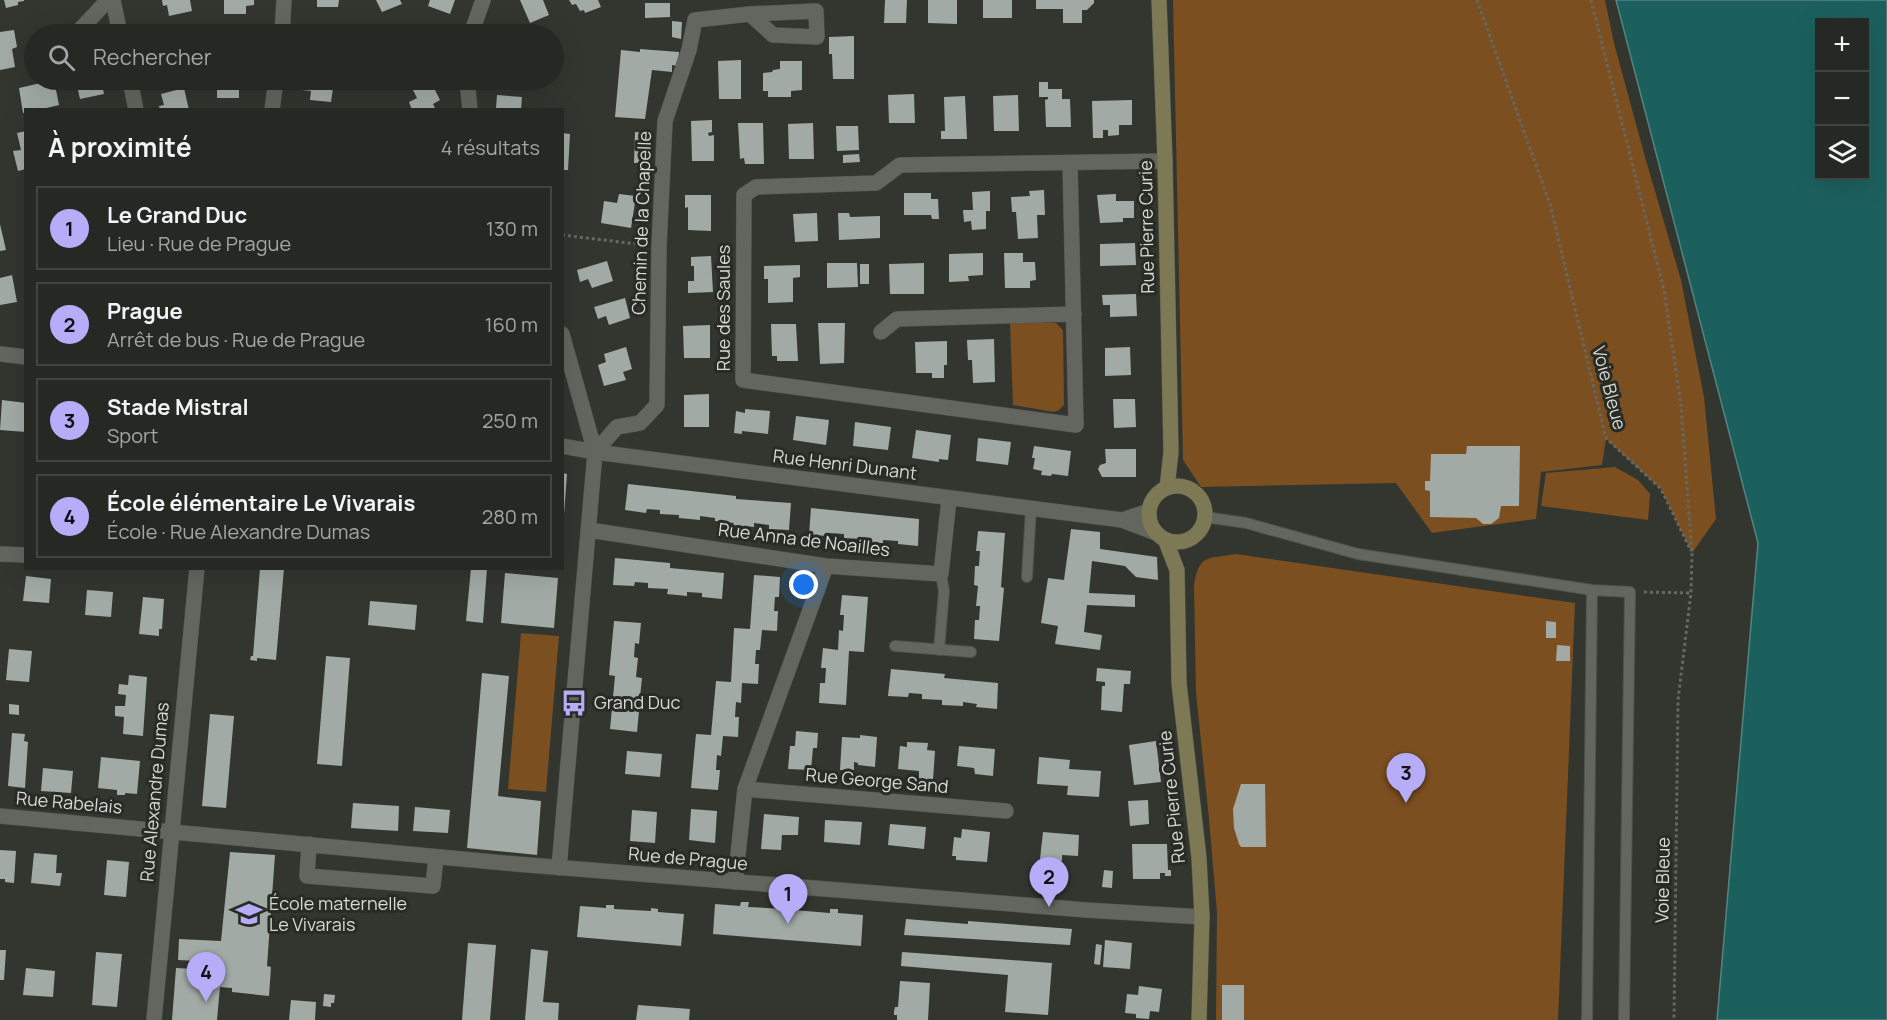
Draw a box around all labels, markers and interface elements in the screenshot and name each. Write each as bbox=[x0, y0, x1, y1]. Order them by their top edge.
map controls bbox=[1815, 18, 1869, 180]
button: + bbox=[1815, 18, 1869, 72]
search box bbox=[24, 24, 564, 90]
icon: search bbox=[45, 41, 78, 74]
text: Rechercher bbox=[93, 42, 212, 72]
button: − bbox=[1815, 72, 1869, 126]
button: layers bbox=[1815, 126, 1869, 180]
text: À proximité bbox=[48, 129, 192, 165]
street label: Chemin de la Chapelle bbox=[626, 131, 656, 315]
text: 4 résultats bbox=[441, 134, 540, 161]
street label: Rue Pierre Curie bbox=[1133, 160, 1159, 294]
text: Le Grand Duc bbox=[107, 200, 247, 230]
text: 1 bbox=[65, 215, 74, 242]
text: 130 m bbox=[486, 215, 538, 242]
text: Lieu · Rue de Prague bbox=[107, 230, 291, 257]
street label: Rue des Saules bbox=[711, 245, 735, 371]
text: Prague bbox=[107, 296, 183, 326]
text: 2 bbox=[64, 311, 75, 338]
text: 160 m bbox=[485, 311, 538, 338]
text: Arrêt de bus · Rue de Prague bbox=[107, 326, 365, 353]
street label: Voie Bleue bbox=[1587, 343, 1633, 432]
text: Stade Mistral bbox=[107, 392, 249, 422]
text: 3 bbox=[64, 407, 75, 434]
text: 250 m bbox=[482, 407, 538, 434]
text: Sport bbox=[107, 422, 158, 449]
street label: Rue Henri Dunant bbox=[772, 443, 919, 485]
text: École élémentaire Le Vivarais bbox=[107, 488, 415, 518]
text: 4 bbox=[63, 503, 76, 530]
text: 280 m bbox=[482, 503, 538, 530]
street label: Rue Anna de Noailles bbox=[717, 517, 891, 561]
text: École · Rue Alexandre Dumas bbox=[107, 518, 370, 545]
your location bbox=[789, 570, 818, 599]
bus stop icon: Grand Duc bbox=[559, 688, 589, 718]
place label: Grand Duc bbox=[594, 690, 680, 714]
street label: Rue Alexandre Dumas bbox=[134, 701, 174, 883]
street label: Rue Pierre Curie bbox=[1152, 729, 1190, 865]
pin: 3 bbox=[1386, 754, 1426, 803]
street label: Rue George Sand bbox=[805, 762, 950, 798]
street label: Rue Rabelais bbox=[15, 785, 123, 819]
street label: Voie Bleue bbox=[1649, 837, 1675, 923]
street label: Rue de Prague bbox=[627, 841, 749, 875]
pin: 2 bbox=[1030, 858, 1068, 907]
pin: 1 bbox=[768, 874, 808, 924]
place label: École maternelle Le Vivarais bbox=[269, 891, 407, 936]
school or university icon: École maternelle Le Vivarais bbox=[234, 899, 264, 929]
pin: 4 bbox=[186, 952, 226, 1002]

